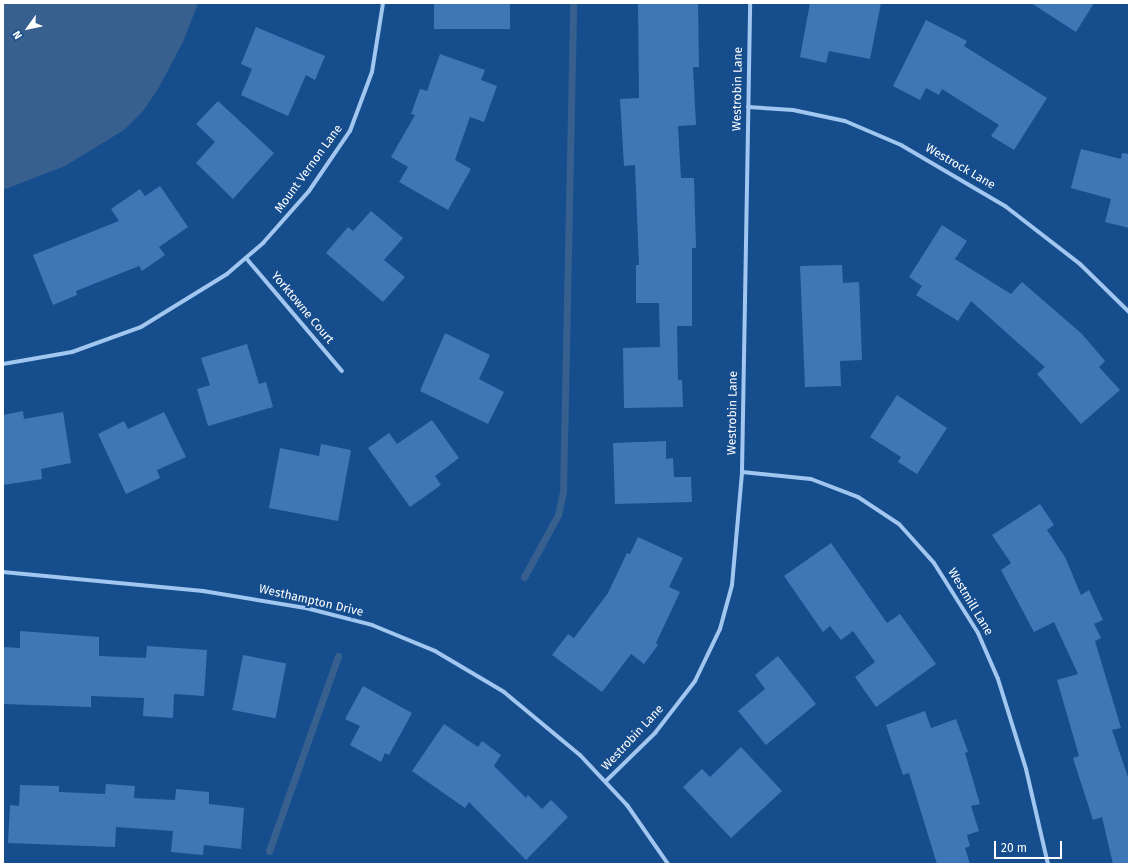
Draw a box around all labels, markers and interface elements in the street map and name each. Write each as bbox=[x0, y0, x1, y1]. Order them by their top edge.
north arrow bbox=[8, 8, 48, 48]
text: N bbox=[10, 28, 25, 41]
street label: Westrobin Lane bbox=[730, 47, 746, 131]
street label: Mount Vernon Lane bbox=[272, 122, 346, 216]
street label: Westrock Lane bbox=[922, 141, 998, 193]
street label: Yorktowne Court bbox=[268, 269, 336, 347]
street label: Westrobin Lane bbox=[725, 371, 741, 455]
street label: Westmill Lane bbox=[944, 566, 996, 638]
street label: Westhampton Drive bbox=[257, 582, 365, 620]
street label: Westrobin Lane bbox=[599, 702, 667, 774]
scale bar bbox=[996, 833, 1064, 859]
text: 20 m bbox=[1001, 841, 1027, 855]

